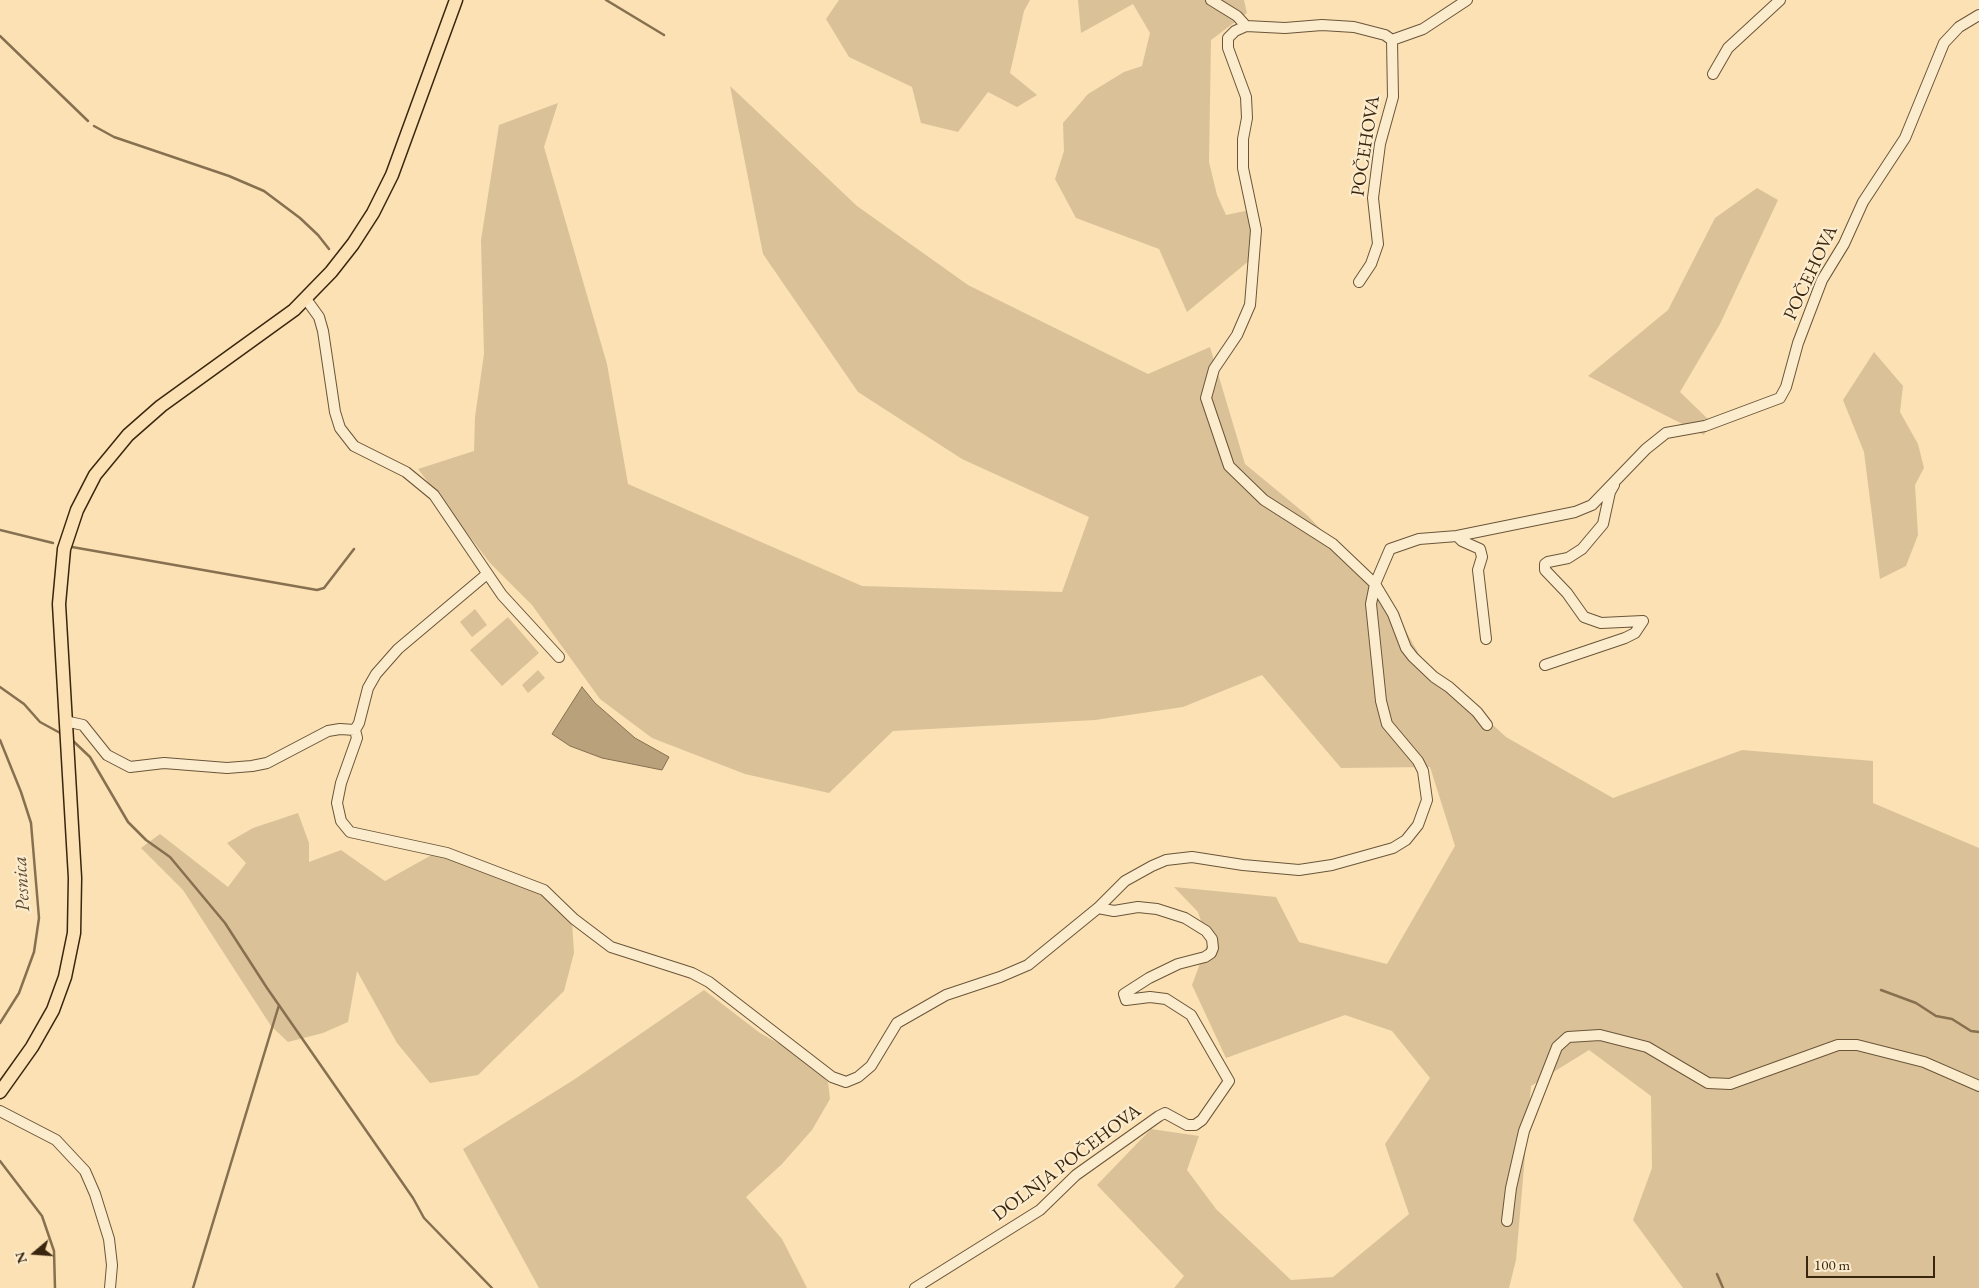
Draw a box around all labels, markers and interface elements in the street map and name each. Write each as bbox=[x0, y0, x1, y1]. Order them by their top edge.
street label: POČEHOVA bbox=[1347, 94, 1385, 198]
street label: POČEHOVA bbox=[1779, 222, 1843, 324]
water label: Pesnica bbox=[8, 855, 36, 913]
street label: DOLNJA POČEHOVA bbox=[988, 1100, 1146, 1226]
north arrow bbox=[10, 1228, 60, 1278]
scale bar bbox=[1809, 1246, 1938, 1278]
text: N bbox=[10, 1249, 31, 1266]
text: 100 m bbox=[1814, 1255, 1850, 1274]

